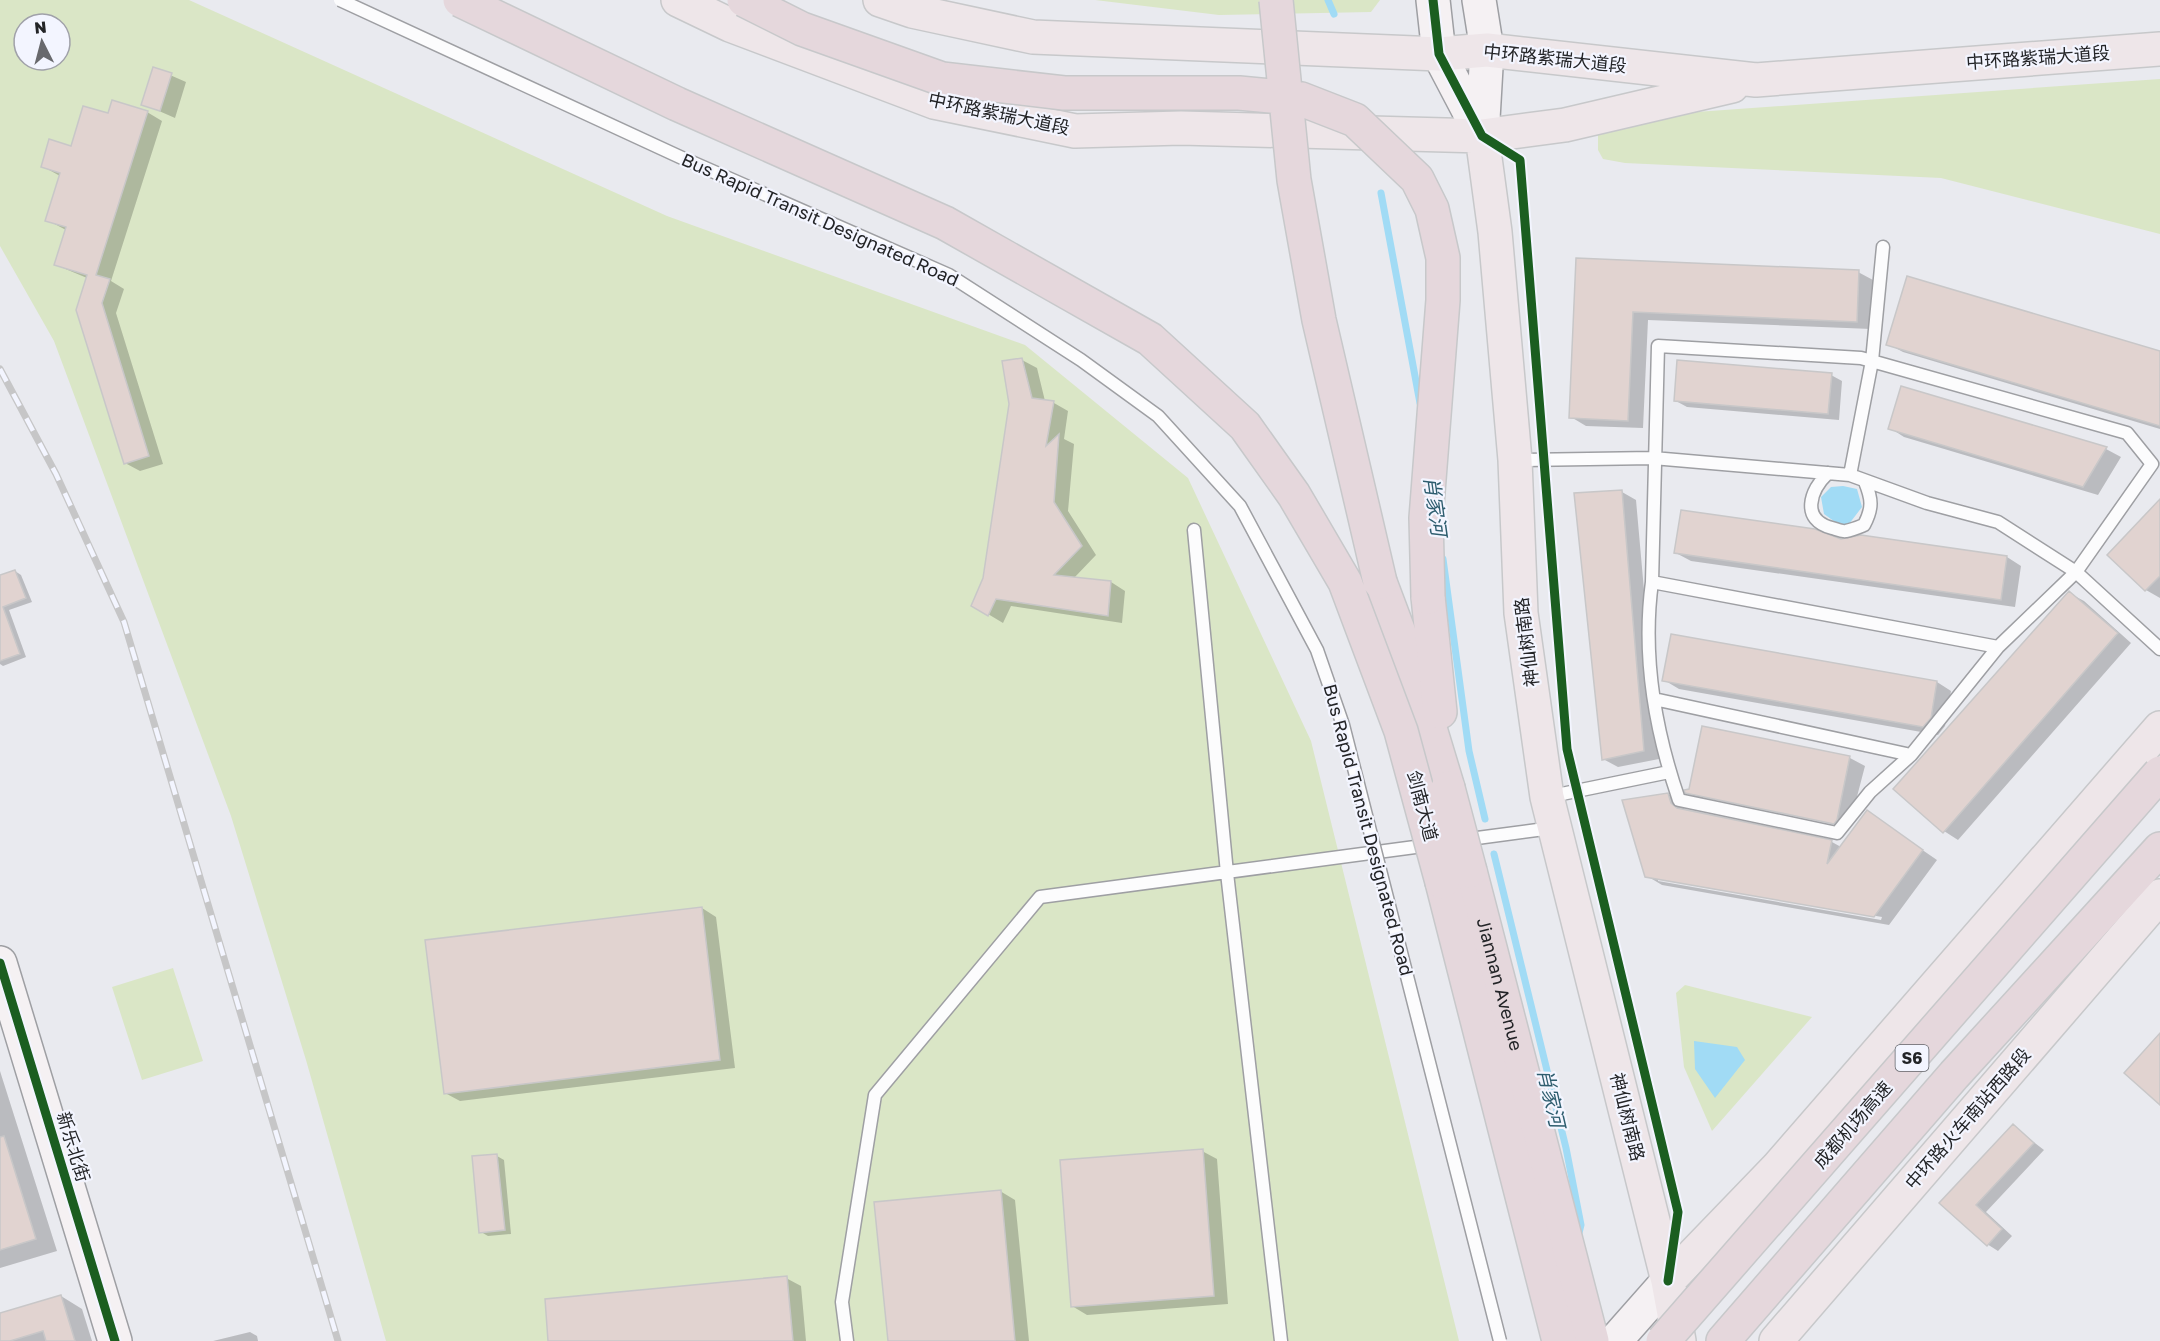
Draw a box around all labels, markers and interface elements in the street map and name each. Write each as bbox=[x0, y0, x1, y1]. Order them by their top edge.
north arrow bbox=[12, 12, 72, 72]
text: N bbox=[33, 17, 48, 38]
street label: 中环路紫瑞大道段 bbox=[1482, 40, 1628, 76]
street label: 中环路紫瑞大道段 bbox=[1965, 41, 2111, 73]
street label: 中环路紫瑞大道段 bbox=[926, 87, 1072, 139]
street label: Bus Rapid Transit Designated Road bbox=[678, 148, 962, 290]
water label: 肖家河 bbox=[1420, 474, 1453, 541]
street label: 神仙树南路 bbox=[1510, 596, 1542, 688]
street label: Bus Rapid Transit Designated Road bbox=[1319, 681, 1419, 978]
street label: 剑南大道 bbox=[1403, 768, 1443, 843]
street label: Jiannan Avenue bbox=[1473, 915, 1528, 1053]
street label: 中环路火车南站西路段 bbox=[1900, 1043, 2035, 1193]
road number: S6 bbox=[1896, 1045, 1928, 1071]
water label: 肖家河 bbox=[1534, 1066, 1571, 1134]
street label: 神仙树南路 bbox=[1606, 1070, 1650, 1163]
street label: 成都机场高速 bbox=[1809, 1076, 1896, 1172]
street label: 新乐北街 bbox=[53, 1109, 95, 1184]

